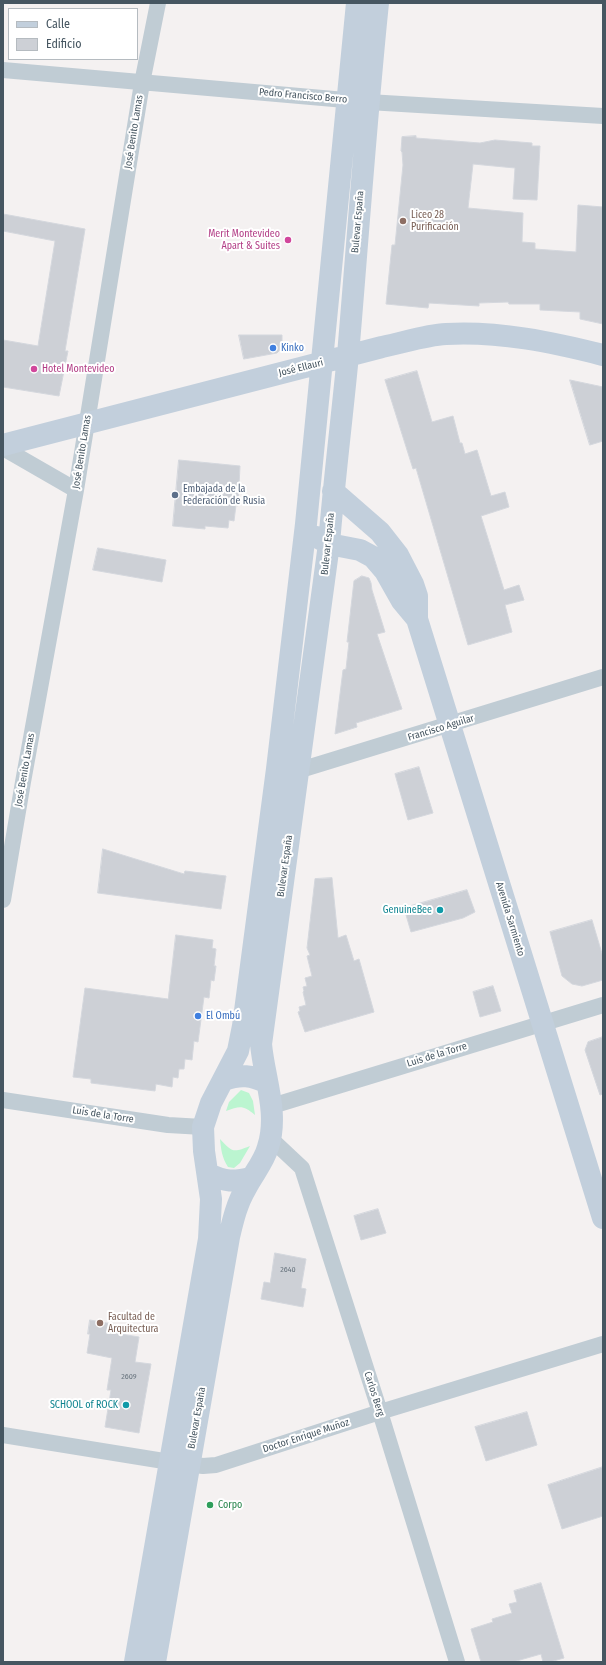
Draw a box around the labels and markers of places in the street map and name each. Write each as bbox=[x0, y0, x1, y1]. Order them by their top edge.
place label: Liceo 28 Purificación bbox=[411, 209, 459, 232]
marker: Liceo 28 Purificación bbox=[398, 216, 408, 226]
place label: Merit Montevideo Apart & Suites bbox=[208, 228, 280, 252]
marker: Merit Montevideo Apart & Suites bbox=[283, 235, 293, 245]
place label: Kinko bbox=[281, 342, 304, 354]
marker: Kinko bbox=[268, 343, 278, 353]
place label: Hotel Montevideo bbox=[42, 363, 115, 375]
marker: Hotel Montevideo bbox=[29, 364, 39, 374]
place label: Embajada de la Federación de Rusia bbox=[183, 483, 265, 506]
marker: Embajada de la Federación de Rusia bbox=[170, 490, 180, 500]
place label: GenuineBee bbox=[383, 904, 432, 916]
marker: GenuineBee bbox=[435, 905, 445, 915]
place label: El Ombú bbox=[206, 1010, 240, 1022]
marker: El Ombú bbox=[193, 1011, 203, 1021]
place label: Facultad de Arquitectura bbox=[108, 1311, 158, 1334]
marker: Facultad de Arquitectura bbox=[95, 1318, 105, 1328]
place label: SCHOOL of ROCK bbox=[50, 1399, 118, 1411]
marker: SCHOOL of ROCK bbox=[121, 1400, 131, 1410]
place label: Corpo bbox=[218, 1499, 242, 1511]
marker: Corpo bbox=[205, 1500, 215, 1510]

